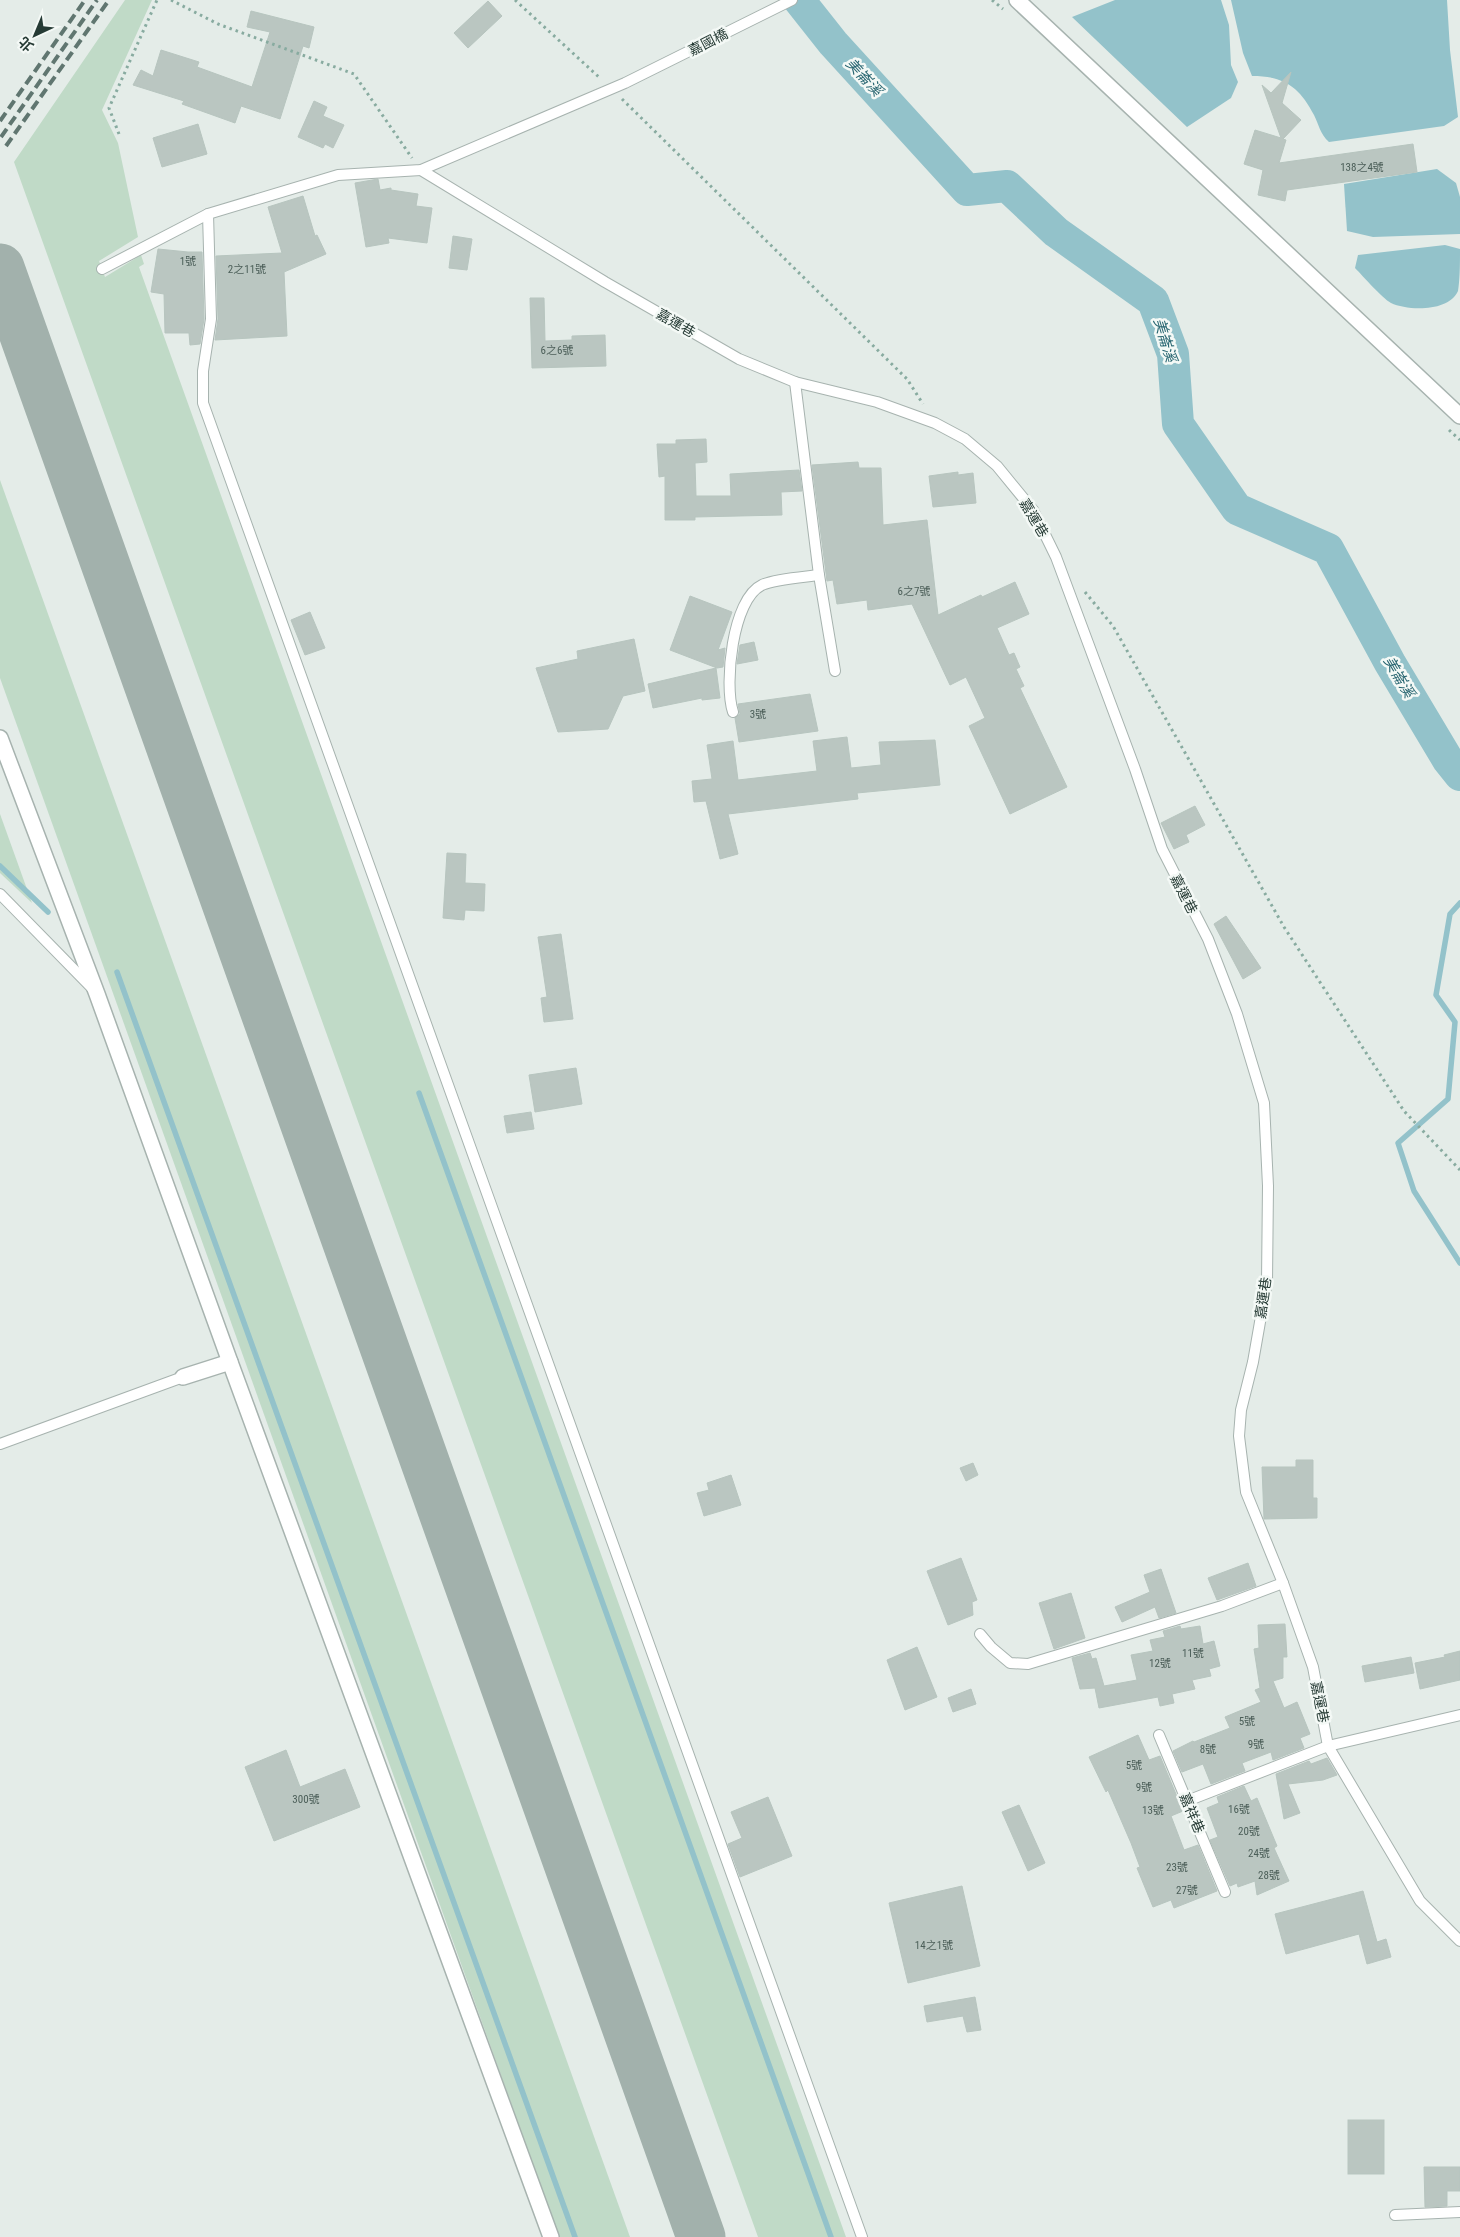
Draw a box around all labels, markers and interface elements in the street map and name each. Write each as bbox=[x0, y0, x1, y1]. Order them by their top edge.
north arrow bbox=[10, 10, 60, 60]
street label: 嘉國橋 bbox=[686, 25, 730, 59]
text: 北 bbox=[15, 34, 37, 55]
water label: 美崙溪 bbox=[842, 54, 887, 101]
house number: 138之4號 bbox=[1340, 161, 1384, 174]
house number: 1號 bbox=[180, 255, 196, 268]
house number: 2之11號 bbox=[228, 263, 266, 276]
street label: 嘉運巷 bbox=[654, 306, 698, 340]
water label: 美崙溪 bbox=[1150, 316, 1181, 366]
house number: 6之6號 bbox=[541, 344, 573, 357]
street label: 嘉運巷 bbox=[1016, 496, 1052, 540]
house number: 6之7號 bbox=[898, 585, 930, 598]
water label: 美崙溪 bbox=[1380, 653, 1419, 703]
house number: 3號 bbox=[750, 708, 766, 721]
street label: 嘉運巷 bbox=[1167, 872, 1201, 916]
street label: 嘉運巷 bbox=[1252, 1276, 1274, 1320]
house number: 11號 bbox=[1182, 1647, 1204, 1660]
house number: 12號 bbox=[1149, 1657, 1171, 1670]
street label: 嘉運巷 bbox=[1308, 1680, 1332, 1724]
house number: 5號 bbox=[1239, 1715, 1255, 1728]
house number: 9號 bbox=[1248, 1738, 1264, 1751]
house number: 8號 bbox=[1200, 1743, 1216, 1756]
house number: 5號 bbox=[1126, 1759, 1142, 1772]
house number: 9號 bbox=[1136, 1781, 1152, 1794]
street label: 嘉祥巷 bbox=[1176, 1791, 1208, 1835]
house number: 300號 bbox=[292, 1793, 320, 1806]
house number: 16號 bbox=[1228, 1803, 1250, 1816]
house number: 13號 bbox=[1142, 1804, 1164, 1817]
house number: 20號 bbox=[1238, 1825, 1260, 1838]
house number: 24號 bbox=[1248, 1847, 1270, 1860]
house number: 23號 bbox=[1166, 1861, 1188, 1874]
house number: 28號 bbox=[1258, 1869, 1280, 1882]
house number: 27號 bbox=[1176, 1884, 1198, 1897]
house number: 14之1號 bbox=[915, 1939, 953, 1952]

